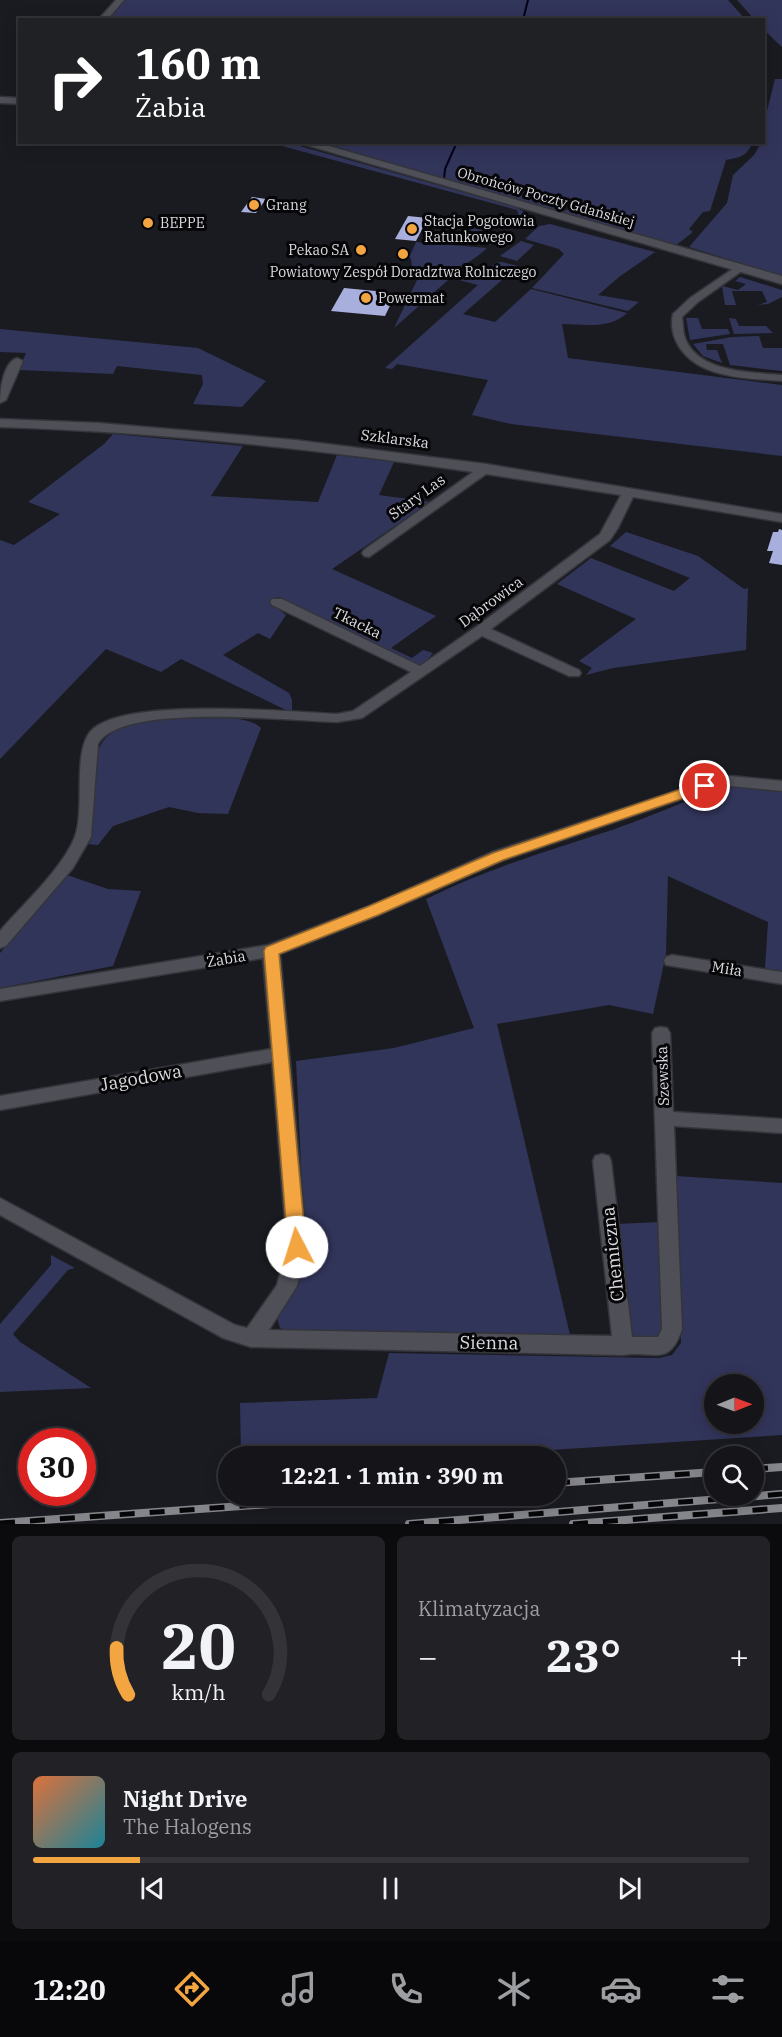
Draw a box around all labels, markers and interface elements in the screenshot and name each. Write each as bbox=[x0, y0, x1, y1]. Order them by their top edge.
text: 160 m bbox=[135, 36, 261, 91]
icon: right bbox=[36, 42, 114, 120]
text: Żabia bbox=[135, 89, 206, 124]
street label: Obrońców Poczty Gdańskiej bbox=[455, 163, 637, 231]
place label: Grang bbox=[266, 196, 307, 214]
marker: Grang bbox=[247, 198, 261, 212]
place label: Stacja Pogotowia Ratunkowego bbox=[424, 212, 535, 246]
place label: BEPPE bbox=[160, 214, 205, 232]
marker: BEPPE bbox=[141, 216, 155, 230]
marker: Stacja Pogotowia Ratunkowego bbox=[405, 222, 419, 236]
place label: Pekao SA bbox=[288, 241, 349, 259]
marker: Pekao SA bbox=[354, 243, 368, 257]
marker: Powiatowy Zespół Doradztwa Rolniczego bbox=[396, 247, 410, 261]
place label: Powiatowy Zespół Doradztwa Rolniczego bbox=[270, 263, 536, 281]
place label: Powermat bbox=[378, 289, 445, 307]
marker: Powermat bbox=[359, 291, 373, 305]
street label: Szklarska bbox=[360, 425, 430, 452]
street label: Stary Las bbox=[385, 470, 449, 523]
street label: Dąbrowica bbox=[455, 572, 527, 631]
street label: Tkacka bbox=[330, 603, 384, 642]
pin bbox=[679, 760, 730, 811]
icon: arrive bbox=[688, 769, 721, 802]
street label: Żabia bbox=[205, 946, 247, 971]
street label: Miła bbox=[710, 957, 744, 980]
street label: Szewska bbox=[652, 1046, 673, 1106]
street label: Jagodowa bbox=[98, 1059, 184, 1096]
street label: Chemiczna bbox=[596, 1205, 629, 1303]
position arrow bbox=[265, 1215, 329, 1279]
street label: Sienna bbox=[459, 1330, 519, 1355]
north arrow bbox=[704, 1374, 764, 1434]
map controls bbox=[704, 1374, 764, 1506]
speed limit sign: 30 bbox=[18, 1428, 96, 1506]
button: search bbox=[704, 1446, 764, 1506]
text: 12:21 · 1 min · 390 m bbox=[280, 1461, 504, 1490]
text: Klimatyzacja bbox=[418, 1595, 540, 1622]
text: 20 bbox=[161, 1605, 236, 1686]
text: 23° bbox=[546, 1626, 621, 1684]
text: − bbox=[418, 1635, 438, 1678]
text: + bbox=[729, 1635, 749, 1678]
text: km/h bbox=[171, 1678, 226, 1706]
text: Night Drive bbox=[123, 1784, 248, 1813]
text: The Halogens bbox=[123, 1813, 252, 1840]
icon: previous bbox=[136, 1872, 169, 1905]
icon: pause bbox=[374, 1872, 407, 1905]
icon: next bbox=[613, 1872, 646, 1905]
icon: directions bbox=[171, 1968, 213, 2010]
icon: music bbox=[278, 1968, 320, 2010]
icon: phone bbox=[385, 1968, 427, 2010]
icon: climate bbox=[493, 1968, 535, 2010]
icon: car bbox=[600, 1968, 642, 2010]
icon: filters bbox=[707, 1968, 749, 2010]
text: 12:20 bbox=[33, 1972, 106, 2007]

